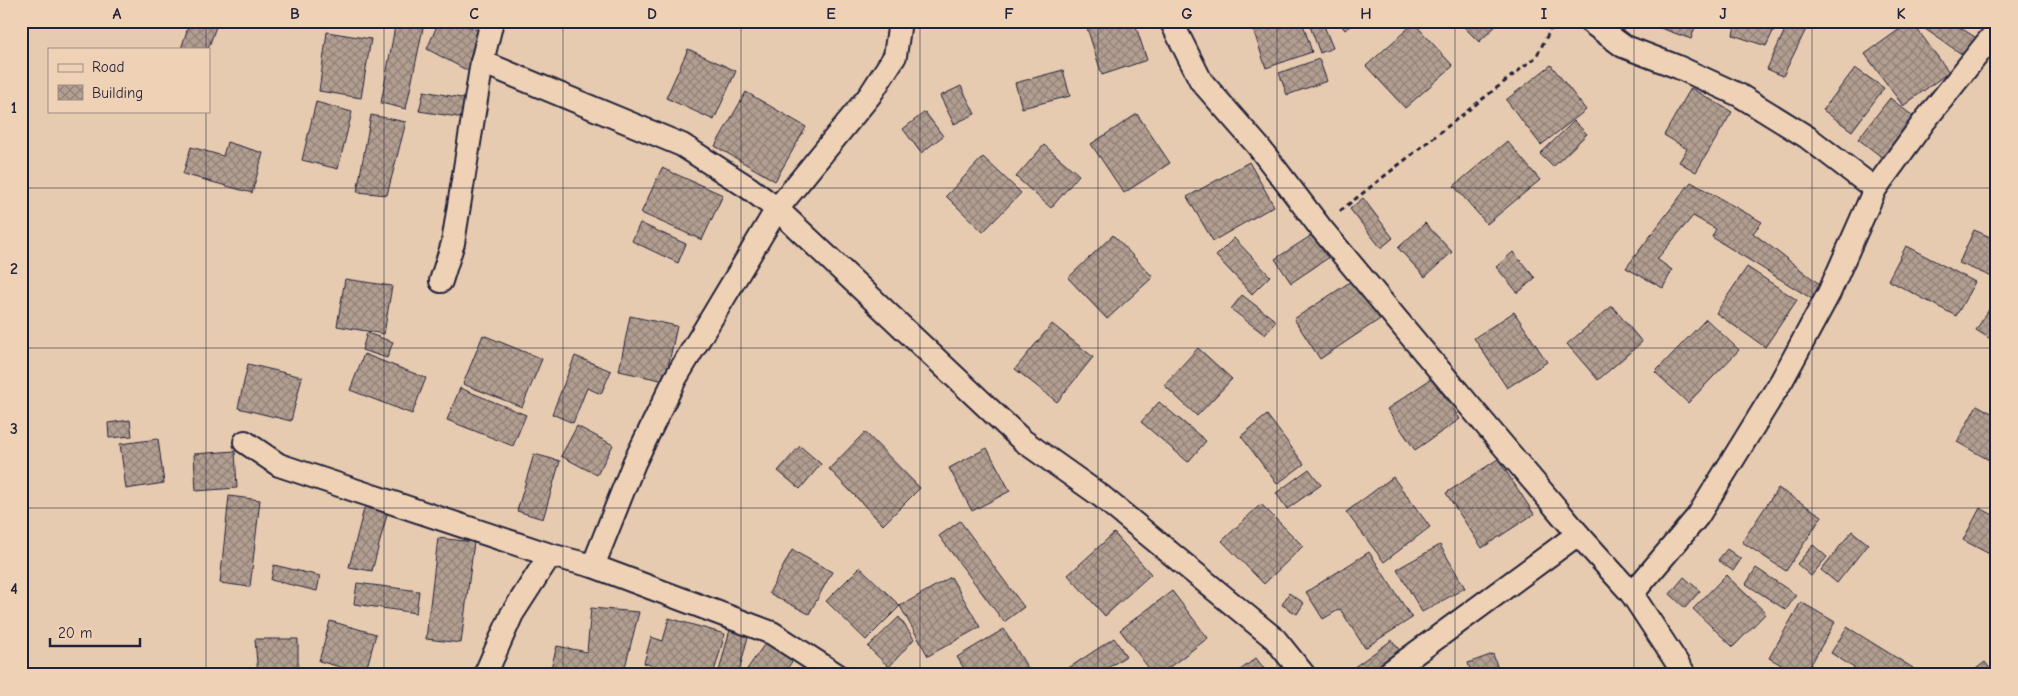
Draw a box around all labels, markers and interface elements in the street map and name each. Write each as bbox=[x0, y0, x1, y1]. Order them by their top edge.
text: A bbox=[113, 5, 122, 23]
text: B bbox=[290, 5, 300, 23]
text: C bbox=[469, 5, 479, 23]
text: D bbox=[647, 5, 657, 23]
text: E bbox=[826, 5, 836, 23]
text: F bbox=[1004, 5, 1014, 23]
text: G bbox=[1181, 5, 1193, 23]
text: H bbox=[1360, 5, 1372, 23]
text: I bbox=[1541, 5, 1547, 23]
text: J bbox=[1719, 5, 1727, 23]
text: K bbox=[1896, 5, 1906, 23]
legend bbox=[48, 48, 210, 112]
text: Road bbox=[92, 58, 124, 76]
text: Building bbox=[92, 84, 143, 102]
text: 1 bbox=[11, 99, 17, 117]
text: 2 bbox=[10, 260, 18, 278]
text: 3 bbox=[10, 420, 18, 438]
text: 4 bbox=[10, 580, 18, 598]
scale bar bbox=[50, 616, 140, 648]
text: 20 m bbox=[58, 624, 92, 642]

